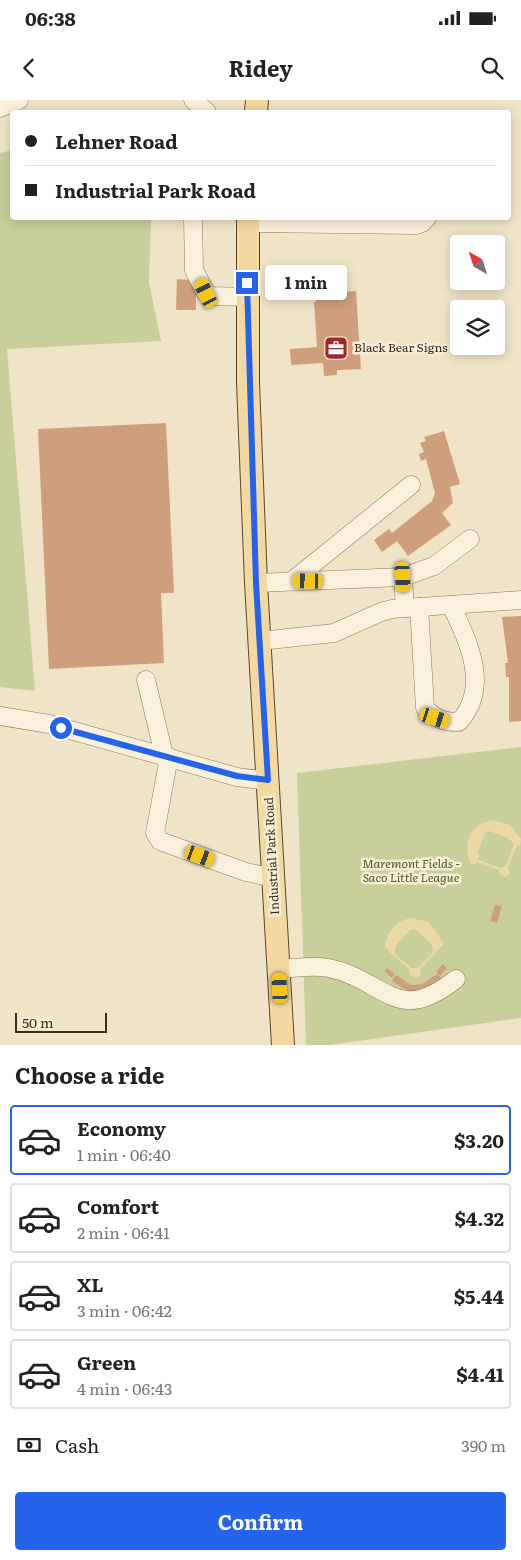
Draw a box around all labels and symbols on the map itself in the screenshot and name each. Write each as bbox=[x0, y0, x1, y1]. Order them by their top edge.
north arrow bbox=[450, 235, 505, 290]
callout: 1 min bbox=[264, 266, 347, 300]
route end bbox=[236, 272, 258, 294]
car bbox=[192, 276, 219, 310]
office icon: Black Bear Signs bbox=[323, 335, 349, 361]
place label: Black Bear Signs bbox=[354, 338, 448, 356]
car bbox=[394, 562, 411, 592]
car bbox=[292, 573, 323, 589]
car bbox=[418, 706, 451, 730]
route start bbox=[50, 717, 72, 739]
street label: Industrial Park Road bbox=[259, 796, 283, 915]
car bbox=[183, 844, 216, 868]
park label: Maremont Fields - Saco Little League bbox=[362, 854, 460, 886]
car bbox=[271, 973, 288, 1003]
scale bar bbox=[15, 1010, 108, 1033]

